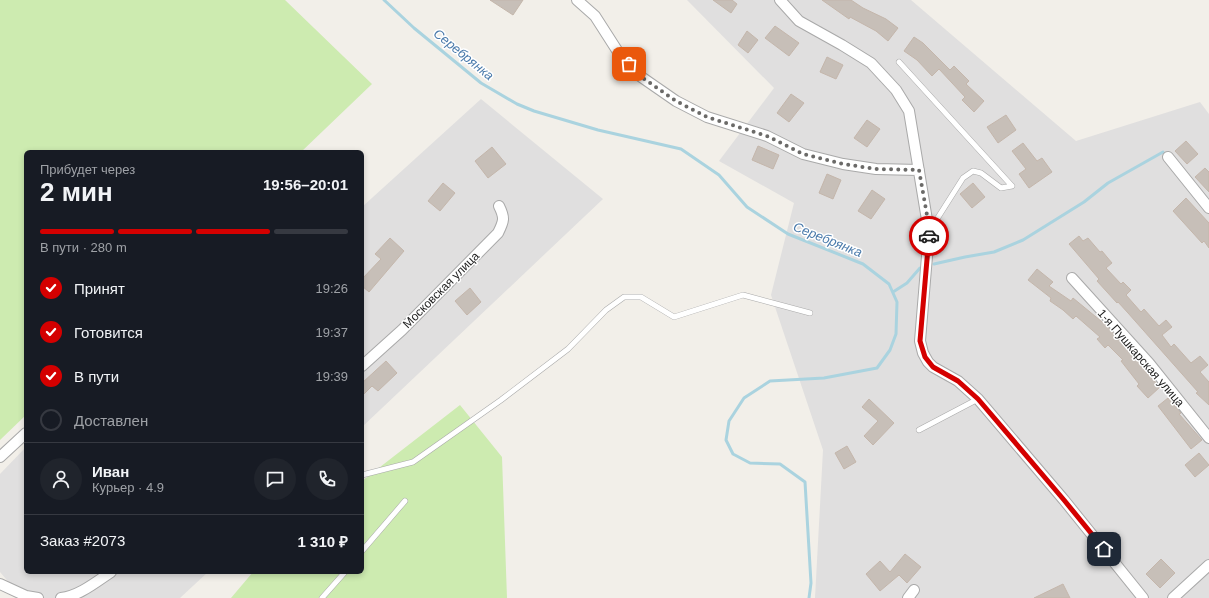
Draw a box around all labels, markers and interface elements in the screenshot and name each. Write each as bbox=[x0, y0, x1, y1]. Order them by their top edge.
water label: Серебрянка bbox=[431, 26, 497, 83]
pin bbox=[612, 47, 646, 81]
icon: bag bbox=[618, 53, 640, 75]
text: Прибудет через bbox=[40, 162, 135, 177]
text: 19:56–20:01 bbox=[263, 176, 348, 193]
text: 2 мин bbox=[40, 177, 113, 207]
courier bbox=[909, 216, 949, 256]
water label: Серебрянка bbox=[791, 219, 864, 260]
icon: car bbox=[918, 225, 940, 247]
text: В пути · 280 m bbox=[40, 240, 127, 255]
street label: Московская улица bbox=[400, 249, 482, 331]
icon: check bbox=[40, 277, 62, 299]
text: Принят bbox=[74, 280, 125, 297]
text: 19:26 bbox=[315, 281, 348, 296]
street label: 1-я Пушкарская улица bbox=[1095, 306, 1187, 410]
icon: check bbox=[40, 321, 62, 343]
text: Готовится bbox=[74, 324, 143, 341]
text: 19:37 bbox=[315, 325, 348, 340]
icon: check bbox=[40, 365, 62, 387]
text: В пути bbox=[74, 368, 119, 385]
text: 19:39 bbox=[315, 369, 348, 384]
text: Доставлен bbox=[74, 412, 148, 429]
button: person bbox=[40, 458, 82, 500]
button: chat bbox=[254, 458, 296, 500]
button: phone bbox=[306, 458, 348, 500]
text: Иван bbox=[92, 463, 129, 480]
text: Курьер · 4.9 bbox=[92, 480, 164, 495]
text: Заказ #2073 bbox=[40, 532, 125, 549]
pin bbox=[1087, 532, 1121, 566]
text: 1 310 ₽ bbox=[298, 533, 348, 550]
icon: home bbox=[1093, 538, 1115, 560]

